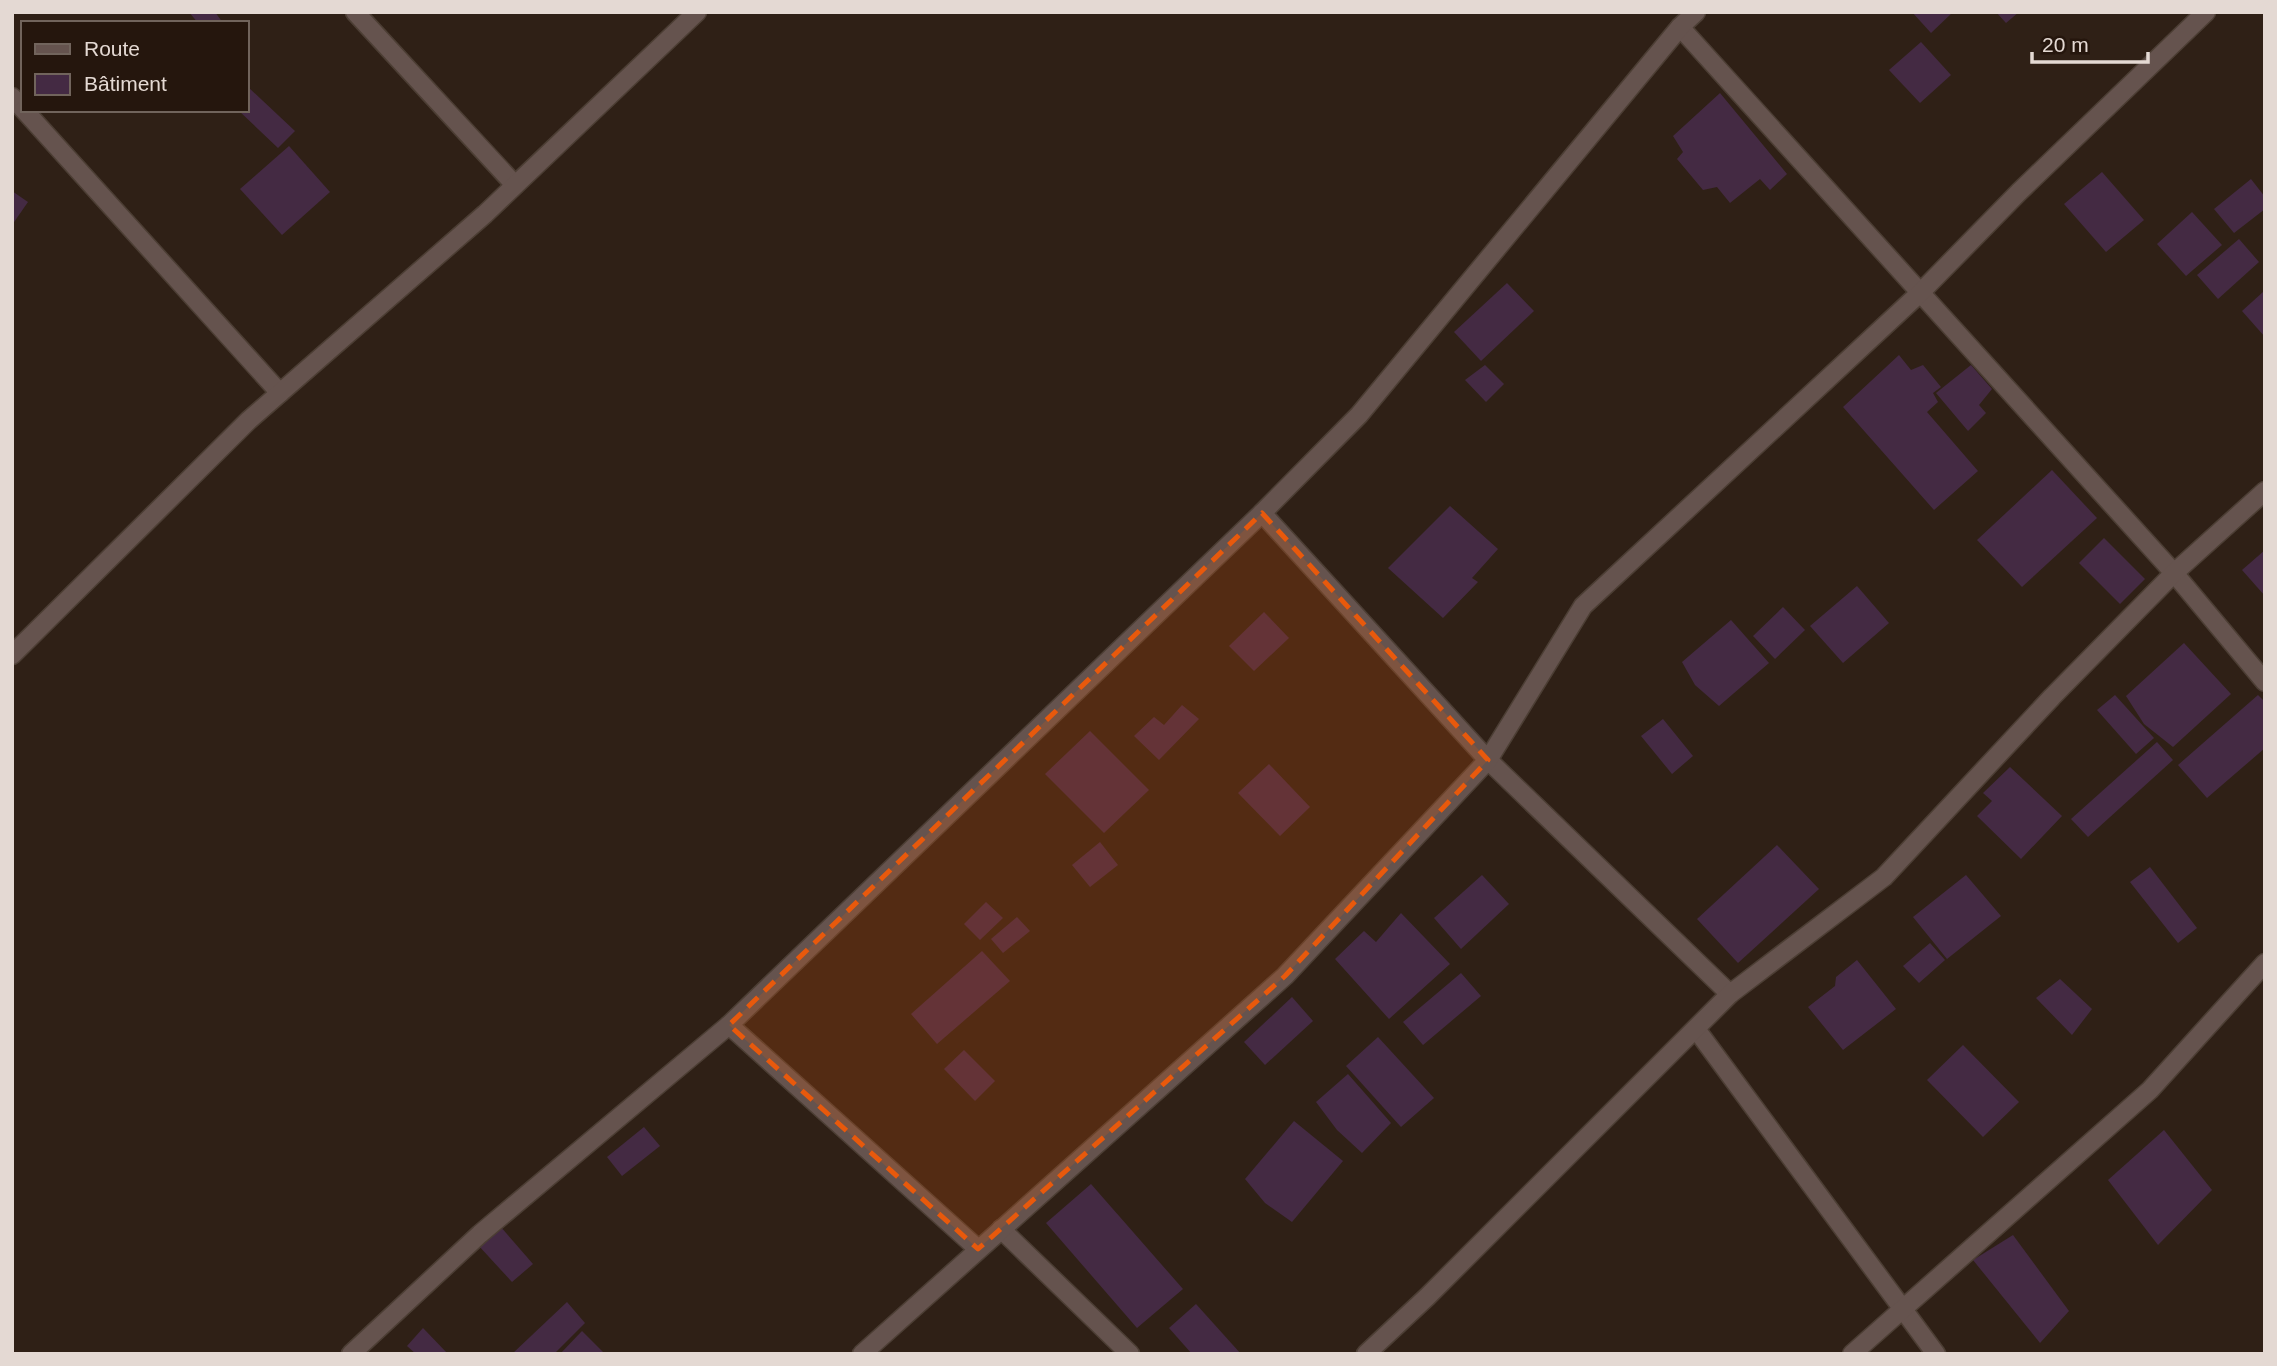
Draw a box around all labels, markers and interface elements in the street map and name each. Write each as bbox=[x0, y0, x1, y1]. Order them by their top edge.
legend bbox=[21, 21, 248, 112]
scale bar bbox=[2032, 21, 2148, 65]
text: 20 m bbox=[2042, 33, 2089, 56]
text: Route bbox=[84, 37, 140, 60]
text: Bâtiment bbox=[84, 72, 167, 95]

